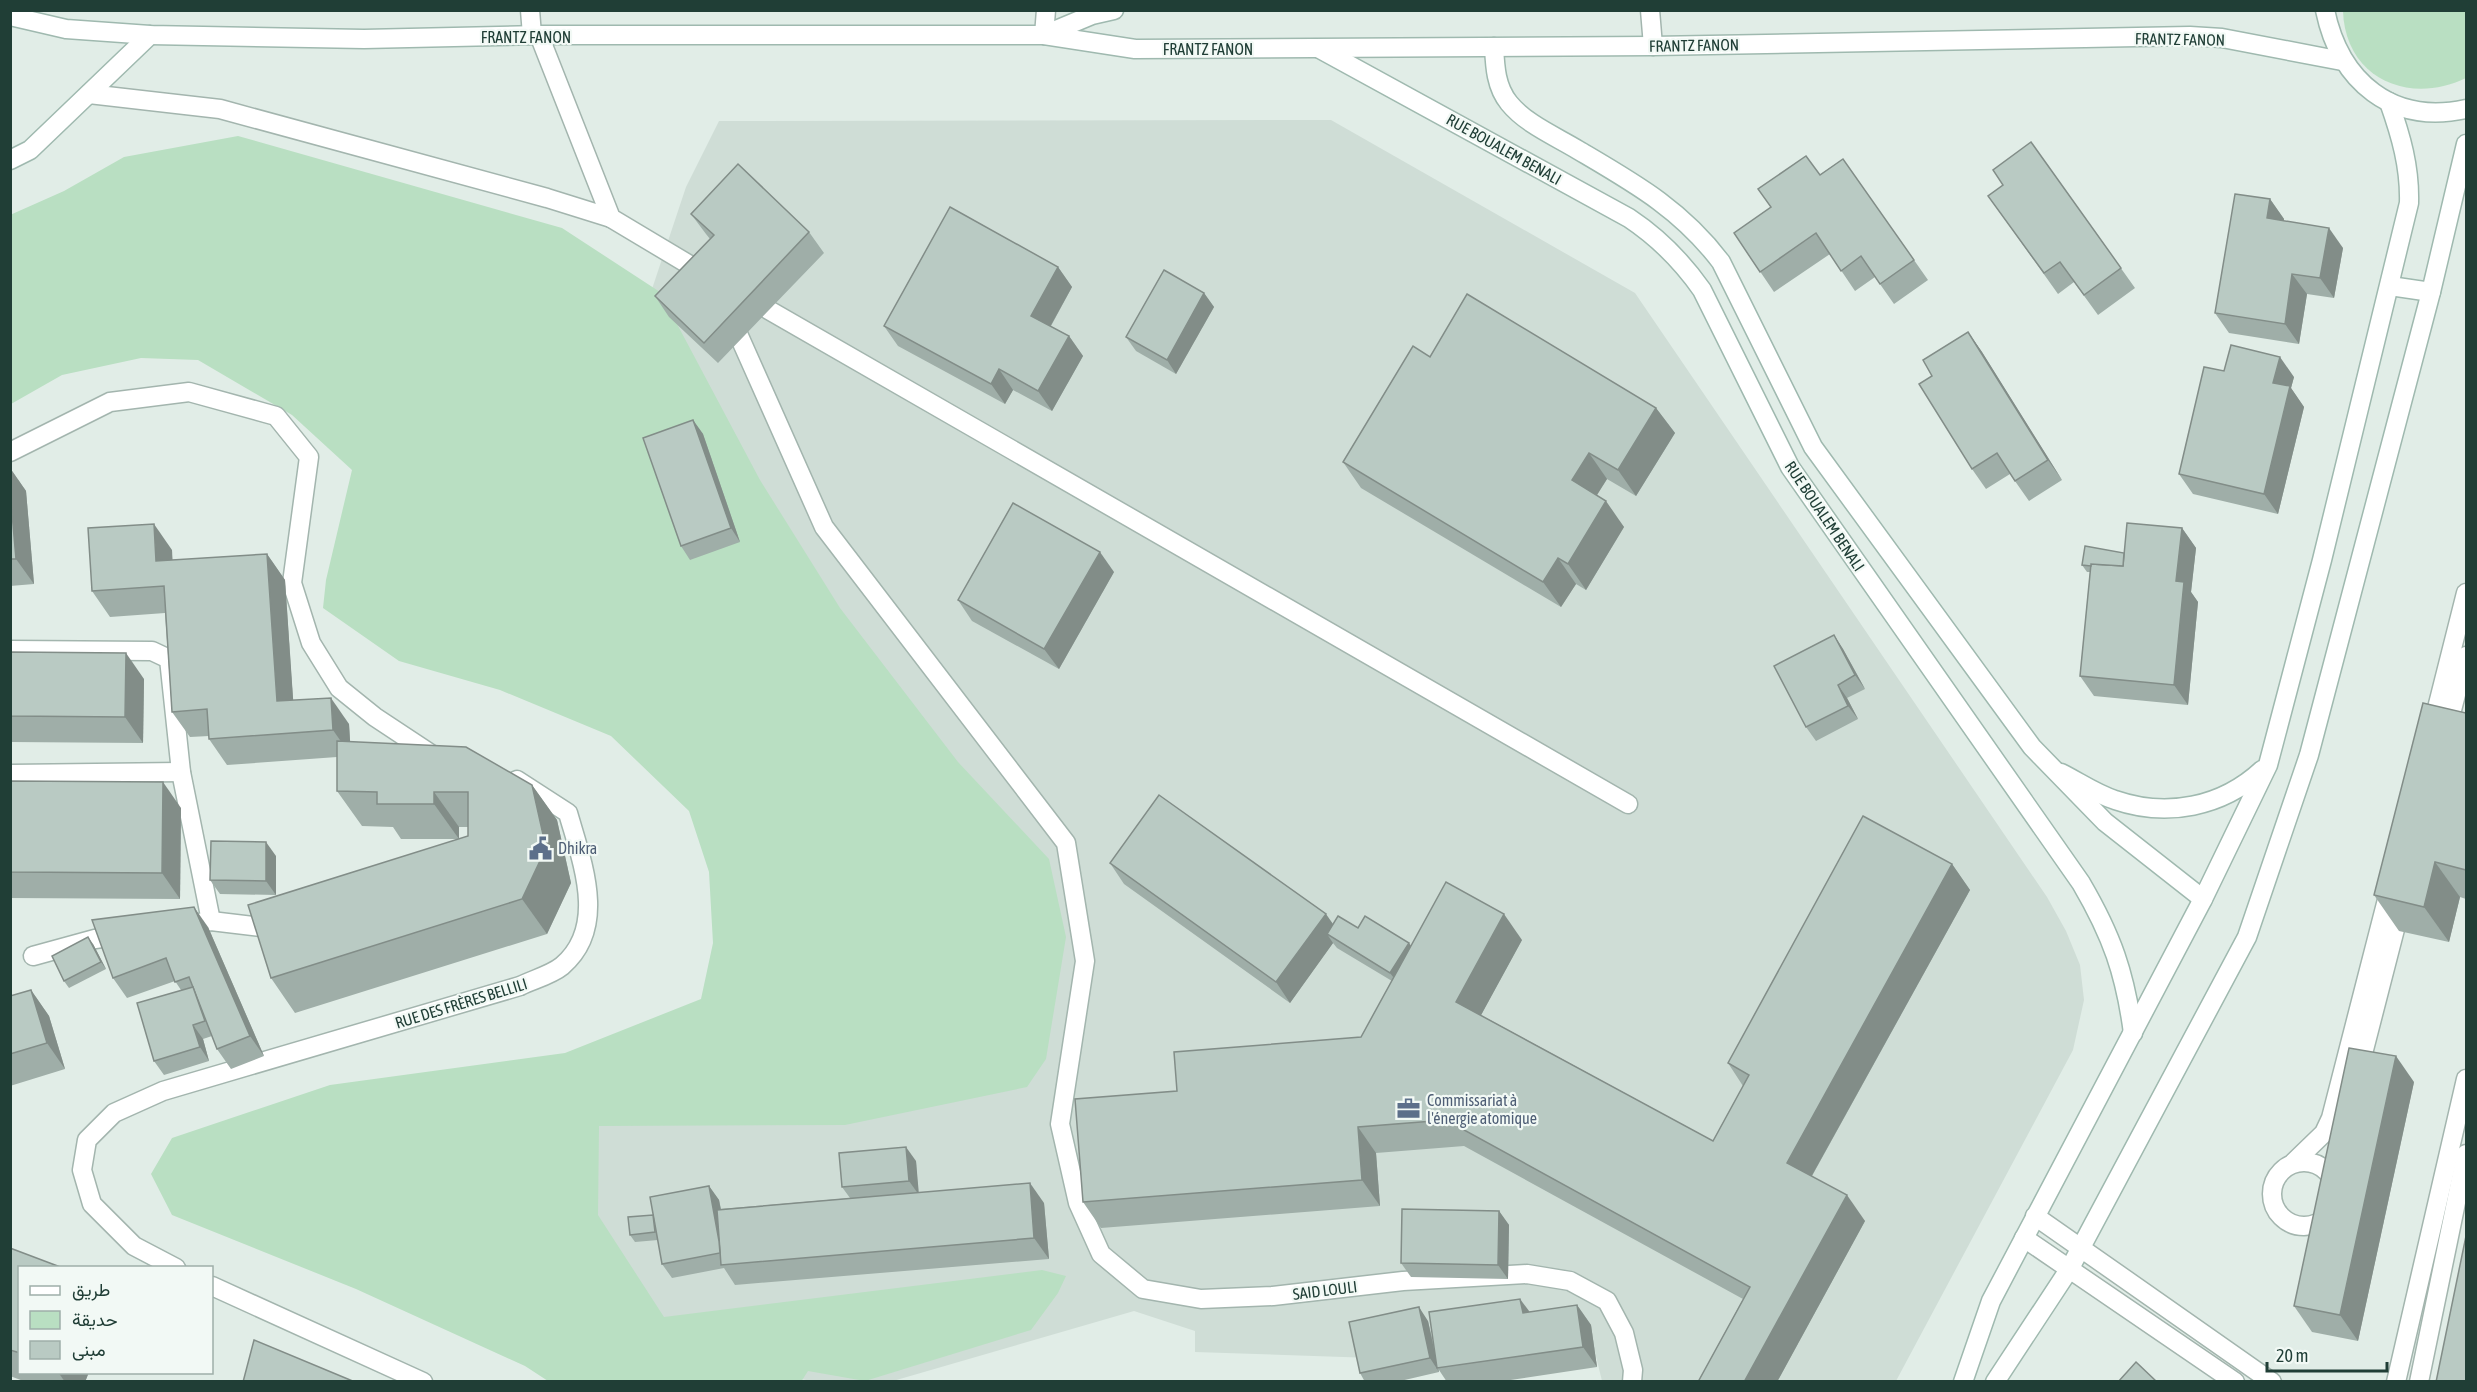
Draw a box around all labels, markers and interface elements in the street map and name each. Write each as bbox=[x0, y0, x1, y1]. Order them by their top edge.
street label: FRANTZ FANON bbox=[481, 28, 571, 46]
street label: FRANTZ FANON bbox=[2135, 29, 2225, 49]
street label: FRANTZ FANON bbox=[1649, 35, 1739, 55]
street label: FRANTZ FANON bbox=[1163, 40, 1253, 58]
street label: RUE BOUALEM BENALI bbox=[1443, 110, 1565, 188]
street label: RUE BOUALEM BENALI bbox=[1782, 458, 1868, 574]
public building icon: Dhikra bbox=[527, 835, 553, 861]
place label: Dhikra bbox=[558, 839, 597, 857]
street label: RUE DES FRÈRES BELLILI bbox=[393, 974, 529, 1032]
place label: Commissariat à l'énergie atomique bbox=[1427, 1091, 1537, 1128]
office icon: Commissariat à l'énergie atomique bbox=[1396, 1096, 1422, 1122]
legend bbox=[18, 1266, 213, 1374]
street label: SAID LOULI bbox=[1292, 1277, 1358, 1303]
text: طريق bbox=[72, 1279, 110, 1301]
text: حديقة bbox=[72, 1309, 118, 1330]
scale bar bbox=[2267, 1335, 2387, 1373]
text: مبنى bbox=[72, 1339, 106, 1361]
text: 20 m bbox=[2276, 1345, 2308, 1366]

